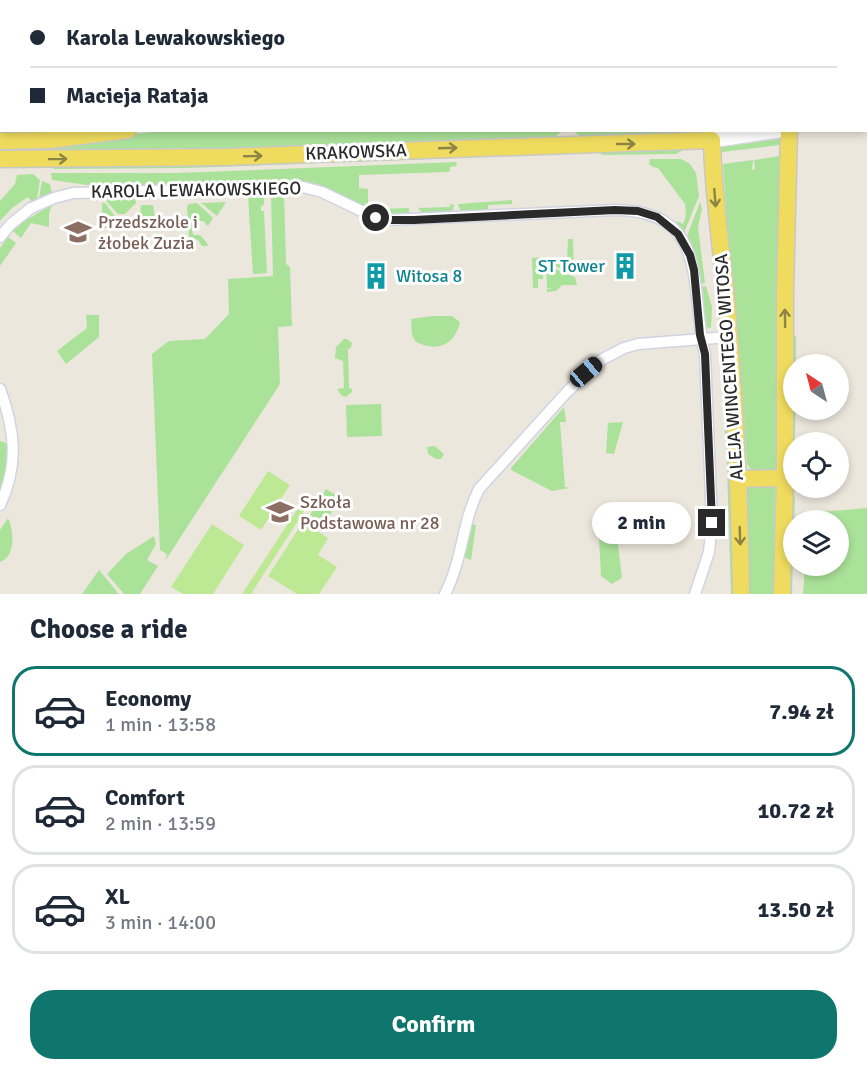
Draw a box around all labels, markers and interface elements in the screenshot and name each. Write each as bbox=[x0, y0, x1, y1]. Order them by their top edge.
text: Karola Lewakowskiego bbox=[66, 24, 285, 51]
text: Macieja Rataja bbox=[66, 82, 209, 109]
one-way arrow bbox=[615, 138, 635, 149]
street label: KRAKOWSKA bbox=[305, 139, 407, 165]
one-way arrow bbox=[438, 143, 458, 154]
one-way arrow bbox=[243, 150, 263, 161]
one-way arrow bbox=[48, 153, 68, 165]
street label: KAROLA LEWAKOWSKIEGO bbox=[91, 177, 301, 203]
one-way arrow bbox=[710, 188, 721, 208]
route start bbox=[362, 204, 389, 231]
place label: Przedszkole i żłobek Zuzia bbox=[98, 211, 198, 254]
school or university icon: Przedszkole i żłobek Zuzia bbox=[63, 217, 93, 247]
building icon: ST Tower bbox=[610, 251, 640, 281]
street label: ALEJA WINCENTEGO WITOSA bbox=[710, 253, 748, 481]
place label: ST Tower bbox=[538, 255, 605, 277]
building icon: Witosa 8 bbox=[361, 261, 391, 291]
place label: Witosa 8 bbox=[396, 265, 462, 287]
one-way arrow bbox=[779, 308, 791, 328]
car bbox=[566, 354, 606, 390]
north arrow bbox=[783, 354, 849, 420]
map controls bbox=[783, 354, 849, 576]
button: locate bbox=[783, 432, 849, 498]
place label: Szkoła Podstawowa nr 28 bbox=[300, 491, 439, 534]
school or university icon: Szkoła Podstawowa nr 28 bbox=[265, 497, 295, 527]
callout: 2 min bbox=[592, 502, 691, 544]
route end bbox=[698, 509, 725, 536]
text: 2 min bbox=[617, 510, 666, 535]
button: layers bbox=[783, 510, 849, 576]
one-way arrow bbox=[734, 526, 746, 546]
text: Choose a ride bbox=[30, 613, 188, 646]
icon: car bbox=[33, 684, 87, 738]
text: Economy bbox=[105, 685, 191, 712]
text: 7.94 zł bbox=[769, 698, 834, 725]
text: 1 min · 13:58 bbox=[105, 712, 216, 737]
icon: car bbox=[33, 783, 87, 837]
text: Comfort bbox=[105, 784, 185, 811]
text: 10.72 zł bbox=[757, 797, 834, 824]
text: 2 min · 13:59 bbox=[105, 811, 216, 836]
icon: car bbox=[33, 882, 87, 936]
text: XL bbox=[105, 883, 130, 910]
text: 13.50 zł bbox=[757, 896, 834, 923]
text: 3 min · 14:00 bbox=[105, 910, 216, 935]
button: Confirm bbox=[30, 990, 837, 1059]

